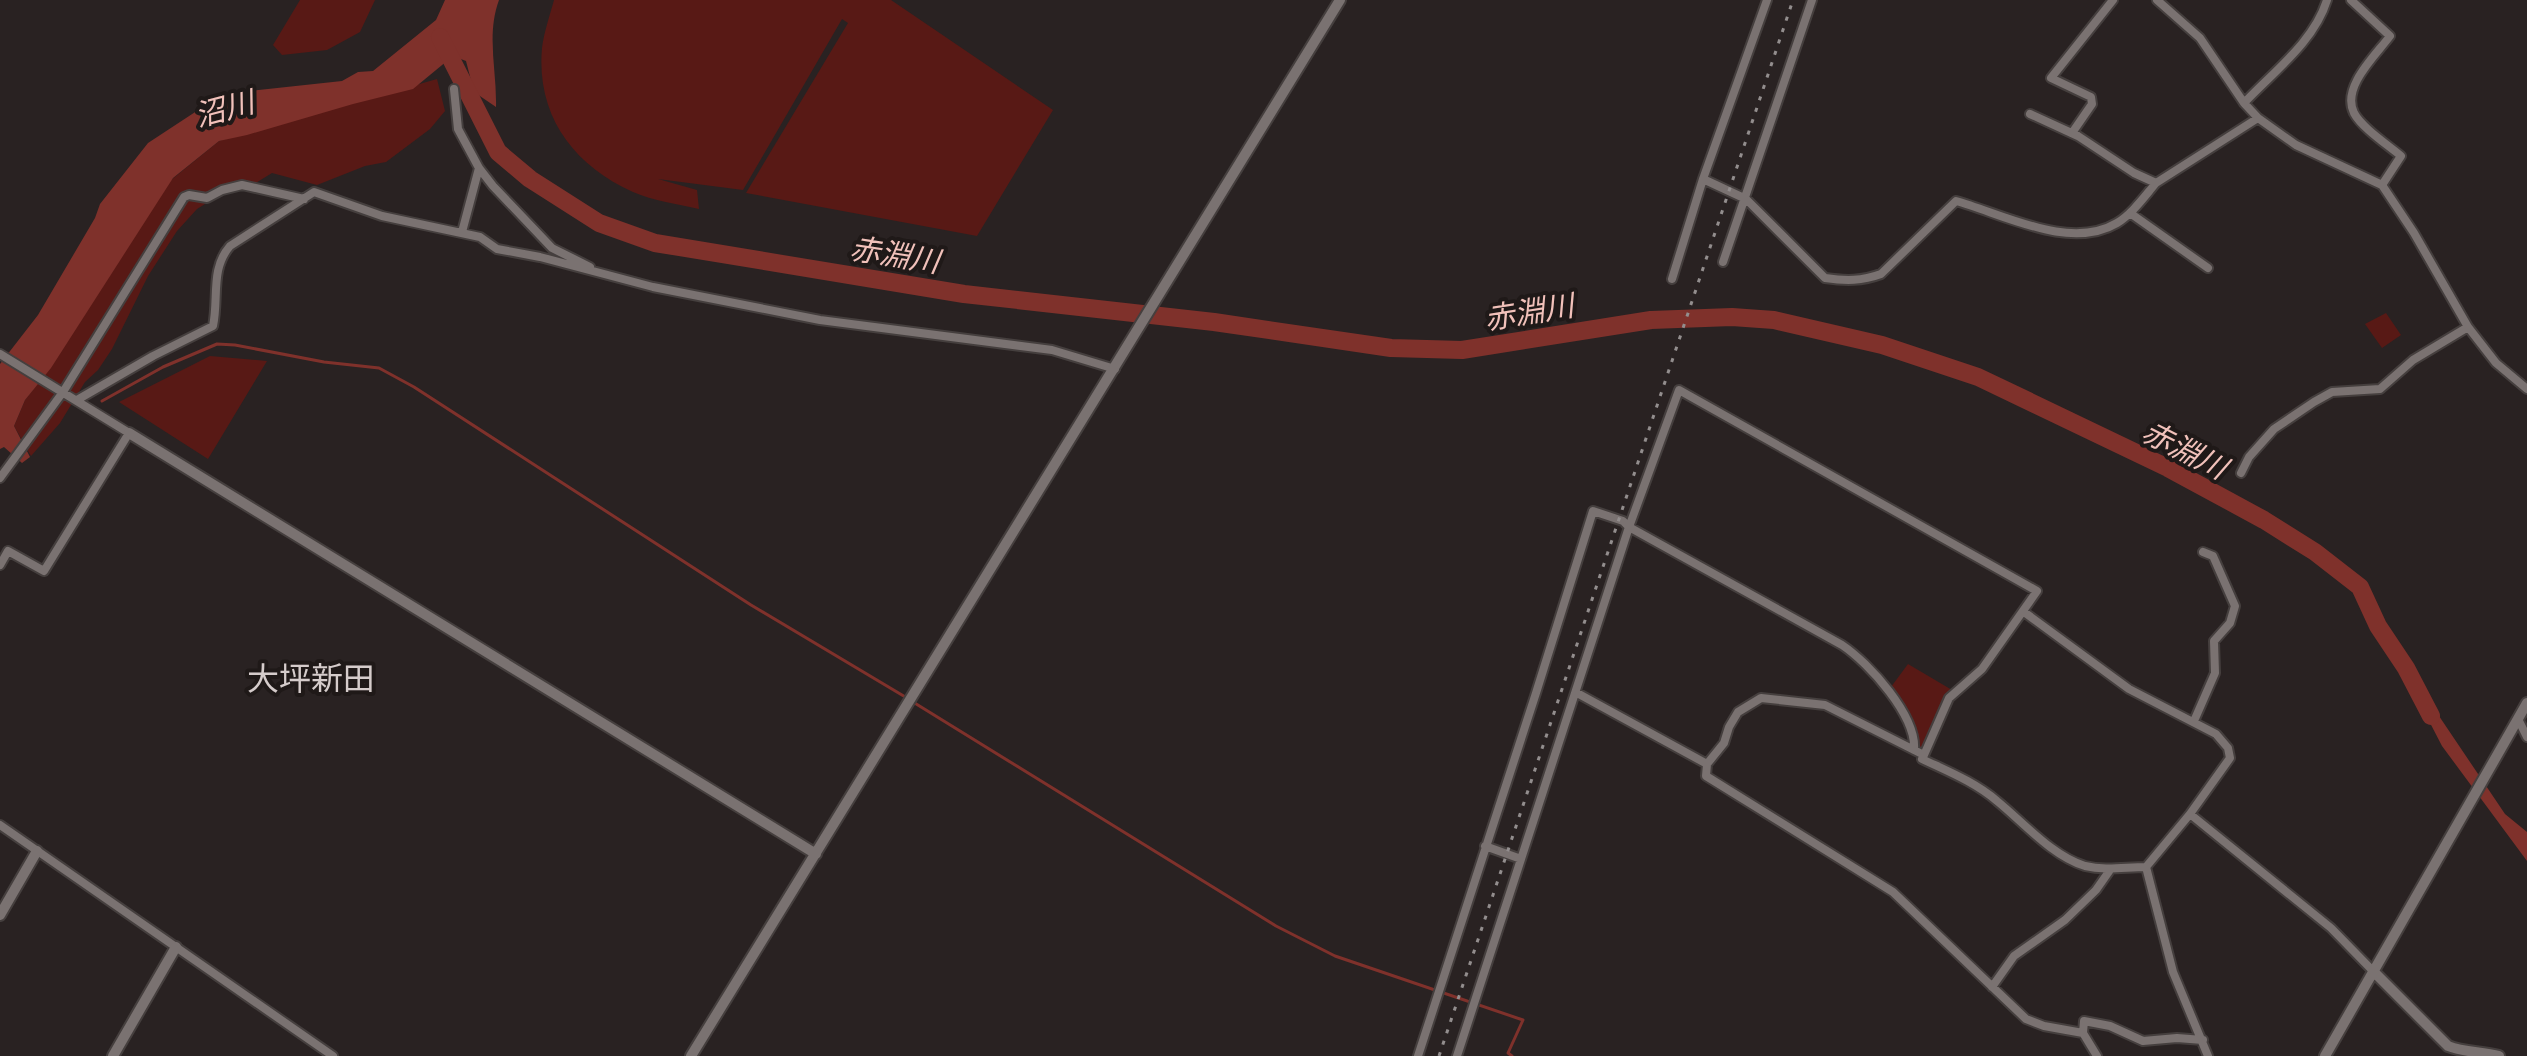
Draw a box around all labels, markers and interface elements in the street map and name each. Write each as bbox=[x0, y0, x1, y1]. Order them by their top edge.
water label: 沼川 bbox=[190, 81, 261, 135]
water label: 赤淵川 bbox=[848, 228, 945, 281]
water label: 赤淵川 bbox=[1482, 284, 1579, 337]
water label: 赤淵川 bbox=[2136, 411, 2237, 488]
district label: 大坪新田 bbox=[247, 657, 375, 699]

